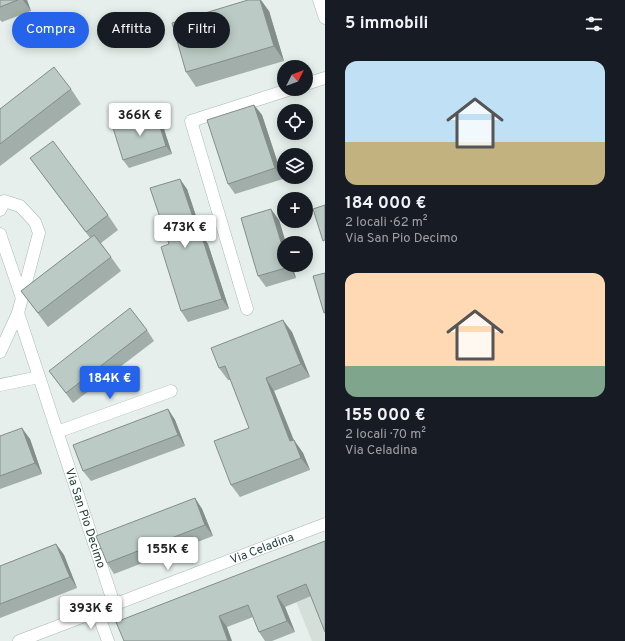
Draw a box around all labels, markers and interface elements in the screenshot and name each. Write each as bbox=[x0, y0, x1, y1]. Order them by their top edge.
chip: Compra bbox=[12, 12, 89, 48]
chip: Affitta bbox=[97, 12, 165, 48]
chip: Filtri bbox=[173, 12, 230, 48]
text: 5 immobili bbox=[345, 13, 428, 35]
icon: filters bbox=[583, 13, 605, 35]
north arrow bbox=[277, 60, 313, 96]
map controls bbox=[277, 60, 313, 272]
icon: home bbox=[439, 87, 511, 159]
pin: 366K € bbox=[107, 103, 173, 137]
button: locate bbox=[277, 104, 313, 140]
text: 366K € bbox=[118, 108, 162, 124]
button: layers bbox=[277, 148, 313, 184]
button: + bbox=[277, 192, 313, 228]
text: 184 000 € bbox=[345, 193, 426, 215]
pin: 473K € bbox=[152, 215, 218, 249]
text: 2 locali · 62 m² bbox=[345, 215, 427, 231]
text: 473K € bbox=[163, 220, 207, 236]
text: Via San Pio Decimo bbox=[345, 231, 458, 247]
button: − bbox=[277, 236, 313, 272]
icon: home bbox=[439, 299, 511, 371]
pin: 184K € bbox=[77, 366, 143, 400]
text: 184K € bbox=[89, 371, 131, 387]
text: 155 000 € bbox=[345, 405, 426, 427]
text: 2 locali · 70 m² bbox=[345, 427, 426, 443]
text: Via Celadina bbox=[345, 443, 417, 459]
street label: Via San Pio Decimo bbox=[61, 466, 109, 571]
street label: Via Celadina bbox=[228, 530, 296, 569]
pin: 155K € bbox=[135, 537, 201, 571]
text: 155K € bbox=[147, 542, 189, 558]
pin: 393K € bbox=[58, 596, 124, 630]
text: 393K € bbox=[69, 601, 113, 617]

